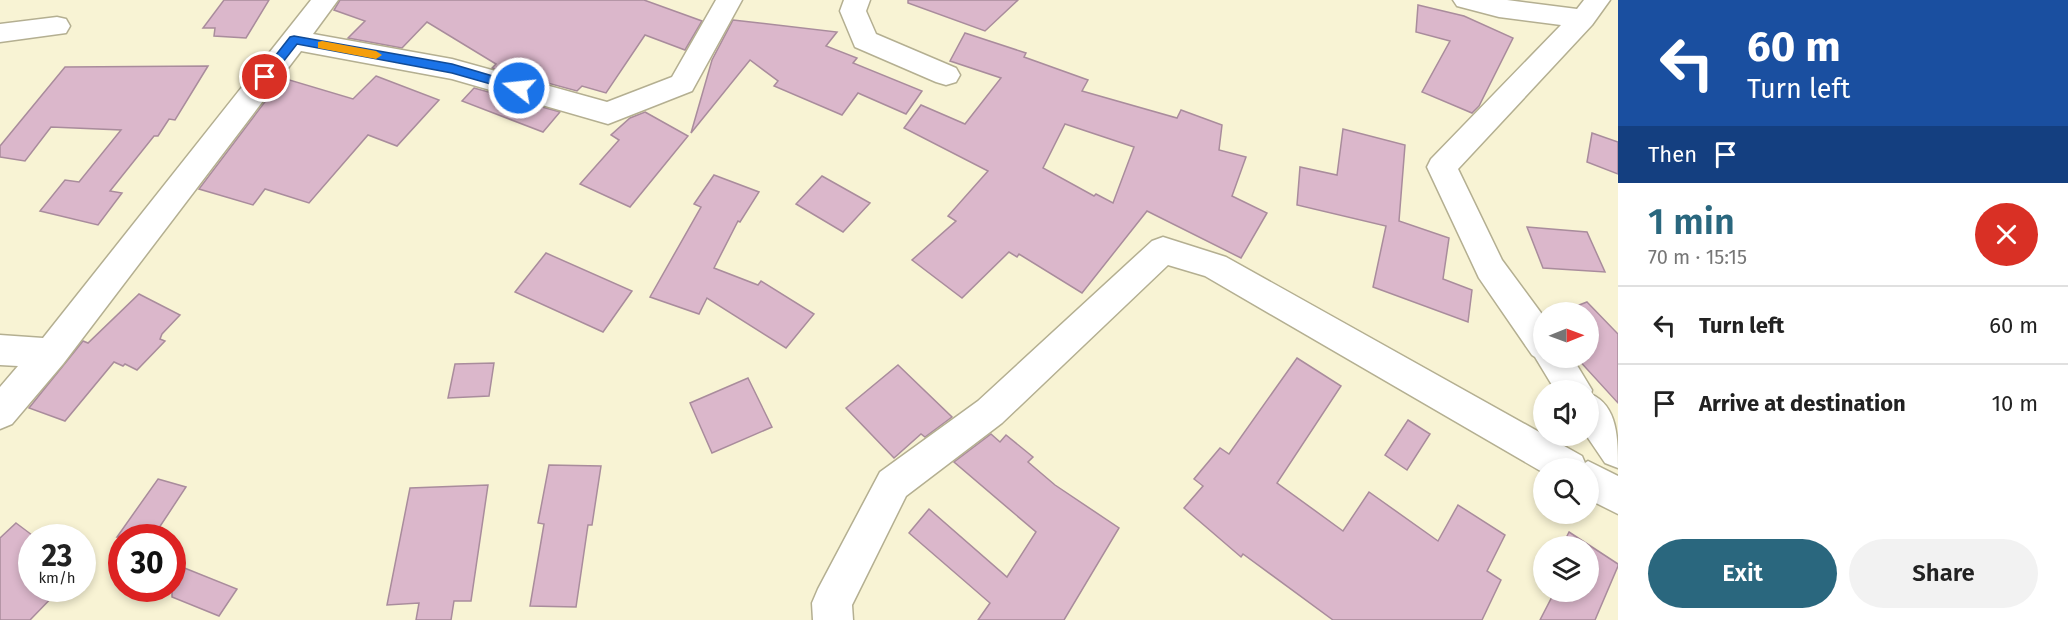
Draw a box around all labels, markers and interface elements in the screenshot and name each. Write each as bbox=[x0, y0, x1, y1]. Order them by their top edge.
text: 60 m bbox=[1747, 22, 1841, 72]
icon: left bbox=[1648, 24, 1726, 102]
pin bbox=[239, 51, 290, 102]
position arrow bbox=[487, 56, 551, 120]
icon: arrive bbox=[248, 60, 281, 93]
text: Turn left bbox=[1747, 73, 1850, 105]
icon: arrive bbox=[1709, 138, 1742, 171]
text: Then bbox=[1648, 141, 1697, 168]
text: 1 min bbox=[1648, 200, 1735, 244]
button: close bbox=[1975, 203, 2038, 266]
text: 70 m · 15:15 bbox=[1648, 245, 1747, 269]
north arrow bbox=[1533, 302, 1599, 368]
map controls bbox=[1533, 302, 1599, 602]
icon: left bbox=[1648, 309, 1681, 342]
text: Turn left bbox=[1699, 312, 1784, 339]
text: 60 m bbox=[1989, 312, 2038, 339]
button: sound bbox=[1533, 380, 1599, 446]
icon: arrive bbox=[1648, 387, 1681, 420]
text: Arrive at destination bbox=[1699, 390, 1906, 417]
text: 10 m bbox=[1992, 390, 2038, 417]
button: search bbox=[1533, 458, 1599, 524]
speed limit sign: 30 bbox=[108, 524, 186, 602]
button: layers bbox=[1533, 536, 1599, 602]
text: 23 bbox=[42, 538, 72, 574]
button: Exit bbox=[1648, 539, 1837, 608]
button: Share bbox=[1849, 539, 2038, 608]
text: km/h bbox=[38, 569, 76, 587]

